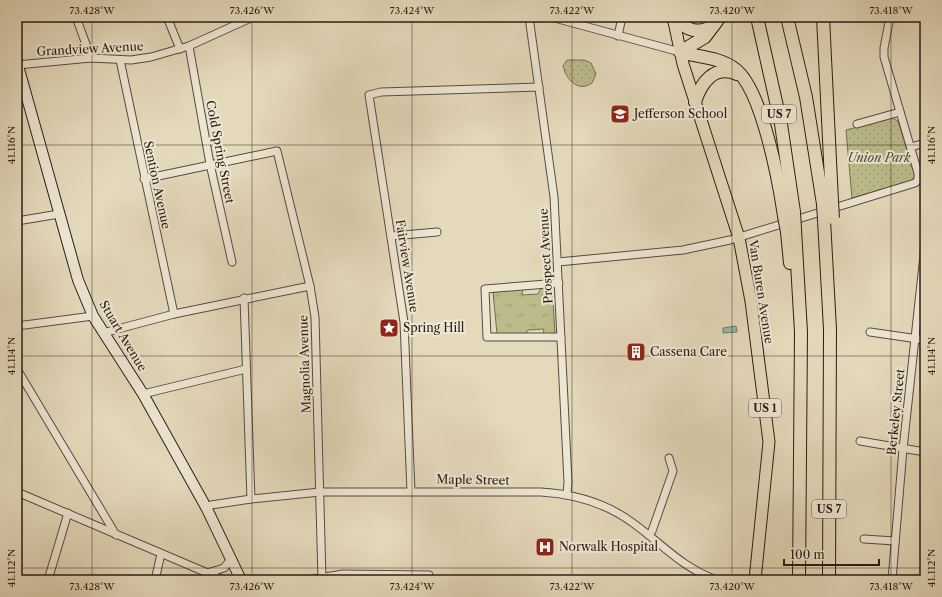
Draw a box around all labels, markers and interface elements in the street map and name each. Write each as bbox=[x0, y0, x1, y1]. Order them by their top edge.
text: 73.428°W bbox=[70, 4, 115, 17]
text: 73.426°W bbox=[230, 4, 275, 17]
text: 73.424°W bbox=[390, 4, 435, 17]
text: 73.422°W bbox=[550, 4, 595, 17]
text: 73.420°W bbox=[709, 4, 756, 17]
text: 73.418°W bbox=[869, 4, 914, 17]
street label: Grandview Avenue bbox=[36, 38, 144, 59]
street label: Cold Spring Street bbox=[203, 99, 238, 206]
school or university icon: Jefferson School bbox=[609, 103, 631, 125]
road number: US 7 bbox=[762, 105, 796, 123]
place label: Jefferson School bbox=[632, 106, 728, 121]
text: 41.116°N bbox=[5, 126, 18, 164]
text: 41.116°N bbox=[925, 126, 938, 164]
street label: Sention Avenue bbox=[141, 140, 174, 231]
park label: Union Park bbox=[847, 150, 911, 165]
street label: Prospect Avenue bbox=[535, 208, 555, 304]
street label: Fairview Avenue bbox=[393, 218, 422, 314]
street label: Van Buren Avenue bbox=[746, 238, 777, 345]
street label: Stuart Avenue bbox=[96, 298, 151, 374]
street label: Magnolia Avenue bbox=[295, 314, 314, 413]
place icon: Spring Hill bbox=[378, 317, 400, 339]
place label: Spring Hill bbox=[403, 320, 465, 335]
text: 41.114°N bbox=[5, 337, 18, 375]
text: 41.114°N bbox=[925, 337, 938, 375]
building icon: Cassena Care bbox=[625, 341, 647, 363]
place label: Cassena Care bbox=[650, 344, 727, 359]
street label: Berkeley Street bbox=[884, 367, 908, 456]
road number: US 1 bbox=[749, 399, 781, 417]
street label: Maple Street bbox=[436, 471, 511, 488]
road number: US 7 bbox=[812, 500, 846, 518]
hospital icon: Norwalk Hospital bbox=[534, 536, 556, 558]
place label: Norwalk Hospital bbox=[559, 539, 659, 554]
scale bar bbox=[784, 541, 879, 567]
text: 100 m bbox=[790, 547, 825, 562]
text: 41.112°N bbox=[5, 549, 18, 587]
text: 41.112°N bbox=[925, 549, 938, 587]
text: 73.428°W bbox=[70, 580, 115, 593]
text: 73.426°W bbox=[230, 580, 275, 593]
text: 73.424°W bbox=[390, 580, 435, 593]
text: 73.422°W bbox=[550, 580, 595, 593]
text: 73.420°W bbox=[709, 580, 756, 593]
text: 73.418°W bbox=[869, 580, 914, 593]

